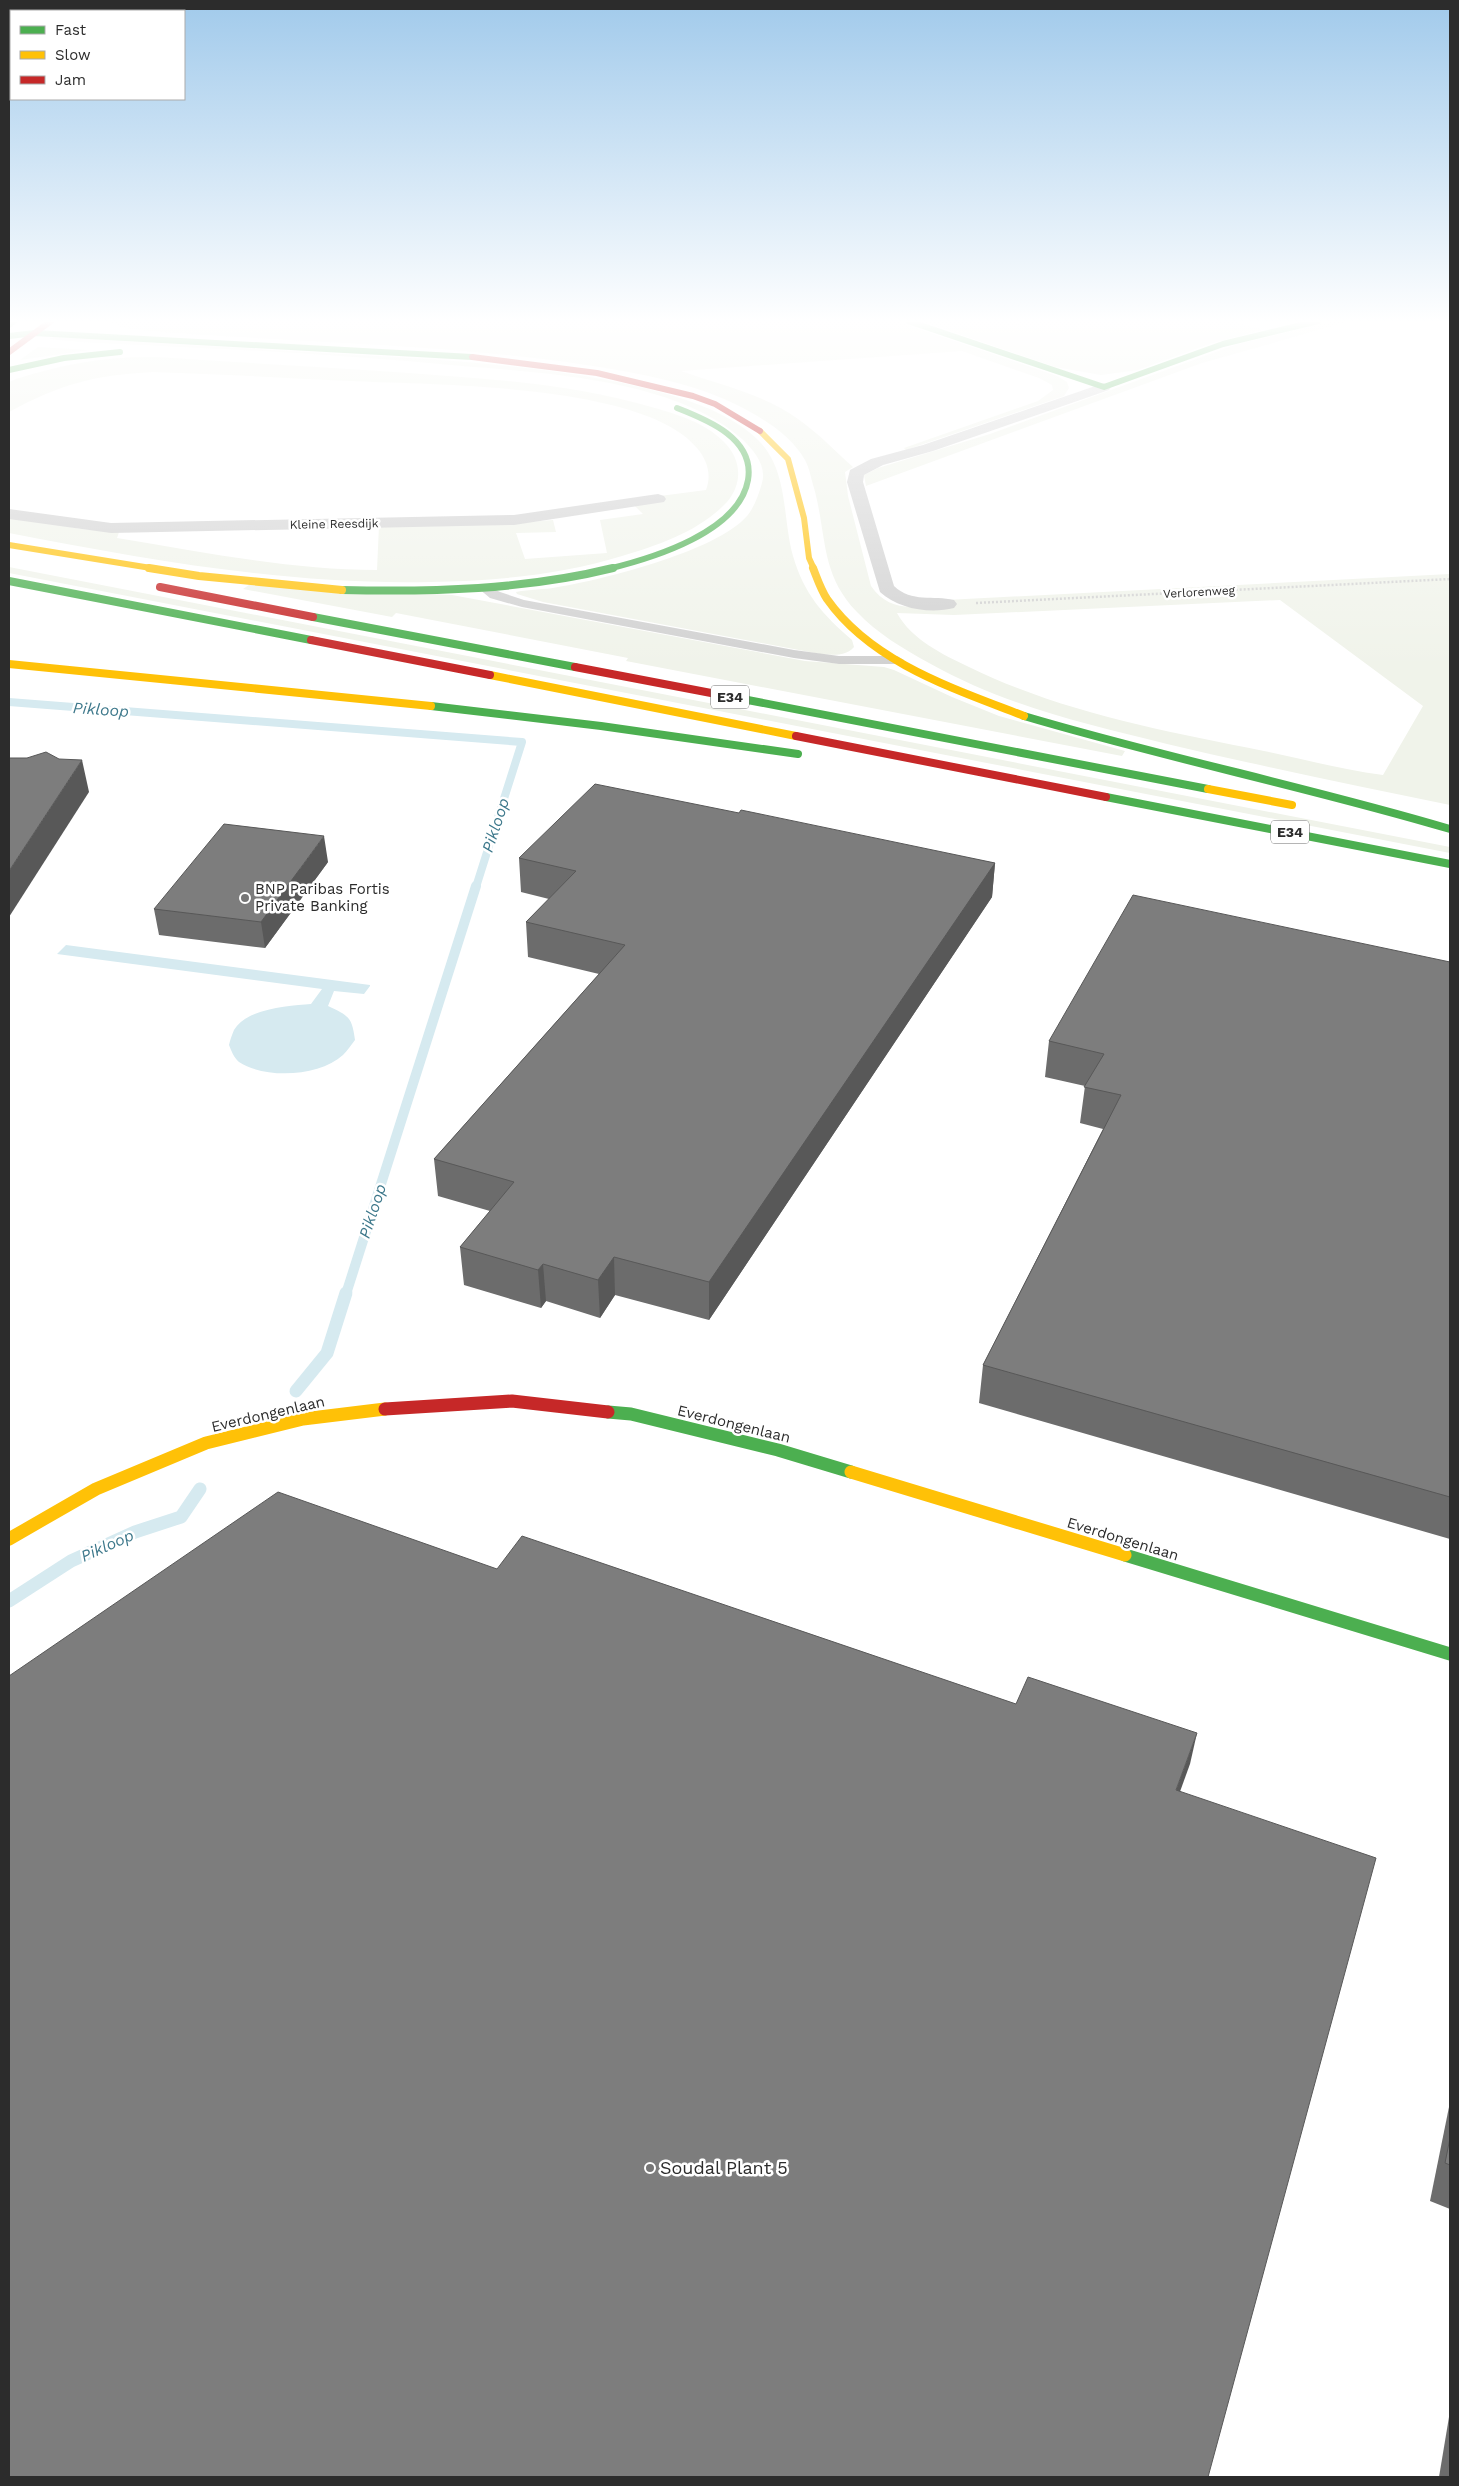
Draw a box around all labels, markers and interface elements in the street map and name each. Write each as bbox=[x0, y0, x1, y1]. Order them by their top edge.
legend bbox=[10, 10, 185, 100]
text: Fast bbox=[55, 21, 87, 39]
text: Slow bbox=[55, 46, 91, 64]
text: Jam bbox=[55, 71, 86, 89]
street label: Kleine Reesdijk bbox=[290, 516, 379, 532]
street label: Verlorenweg bbox=[1163, 583, 1236, 601]
road number: E34 bbox=[711, 686, 749, 709]
water label: Pikloop bbox=[72, 698, 130, 721]
water label: Pikloop bbox=[478, 796, 513, 855]
road number: E34 bbox=[1271, 820, 1309, 844]
place label: BNP Paribas Fortis Private Banking bbox=[255, 880, 390, 915]
marker: BNP Paribas Fortis Private Banking bbox=[239, 892, 251, 904]
water label: Pikloop bbox=[355, 1182, 390, 1241]
street label: Everdongenlaan bbox=[210, 1392, 326, 1436]
street label: Everdongenlaan bbox=[676, 1401, 792, 1447]
street label: Everdongenlaan bbox=[1065, 1513, 1181, 1565]
water label: Pikloop bbox=[78, 1525, 137, 1566]
place label: Soudal Plant 5 bbox=[660, 2157, 788, 2178]
marker: Soudal Plant 5 bbox=[644, 2162, 656, 2174]

